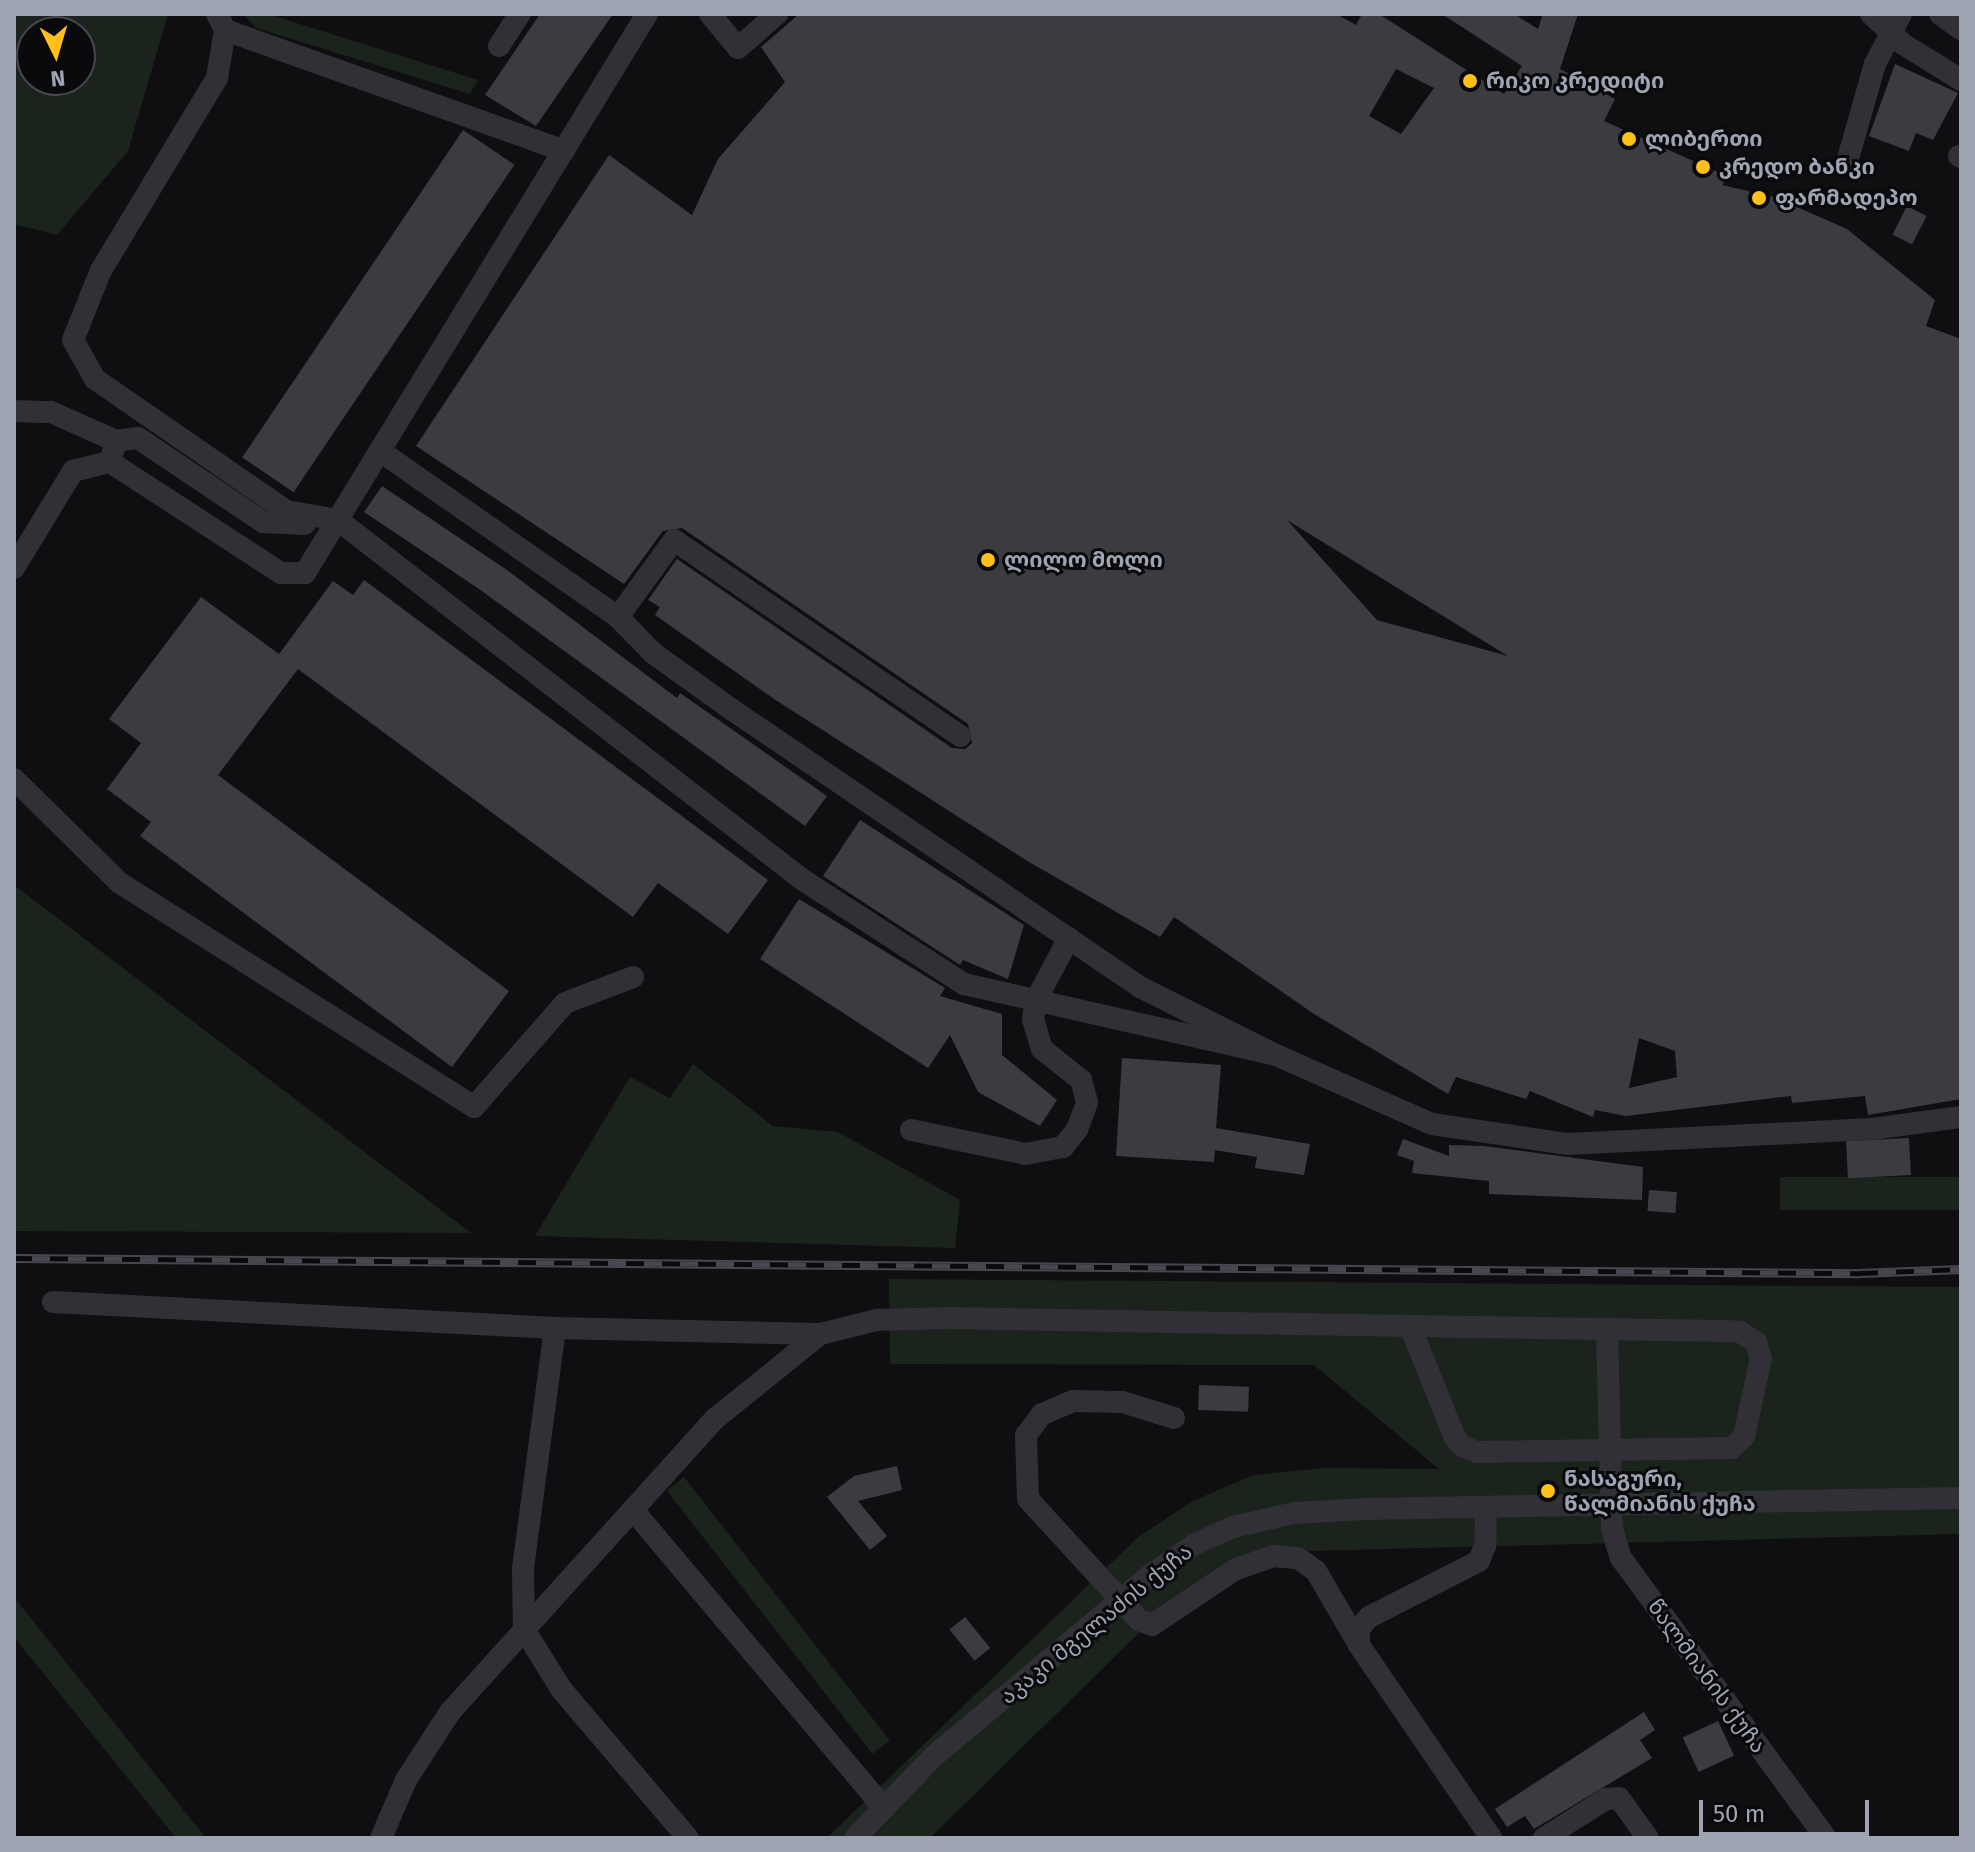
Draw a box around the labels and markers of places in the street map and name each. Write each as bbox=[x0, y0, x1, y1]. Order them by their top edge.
place label: რიკო კრედიტი bbox=[1486, 68, 1664, 94]
marker: რიკო კრედიტი bbox=[1461, 72, 1479, 90]
place label: ლიბერთი bbox=[1645, 126, 1763, 152]
marker: ლიბერთი bbox=[1620, 130, 1638, 148]
place label: კრედო ბანკი bbox=[1719, 154, 1875, 180]
marker: კრედო ბანკი bbox=[1694, 158, 1712, 176]
place label: ფარმადეპო bbox=[1775, 185, 1918, 211]
marker: ფარმადეპო bbox=[1750, 189, 1768, 207]
place label: ლილო მოლი bbox=[1004, 547, 1163, 573]
marker: ლილო მოლი bbox=[979, 551, 997, 569]
place label: ნასაგური, წალმიანის ქუჩა bbox=[1564, 1465, 1756, 1516]
marker: ნასაგური, წალმიანის ქუჩა bbox=[1539, 1482, 1557, 1500]

